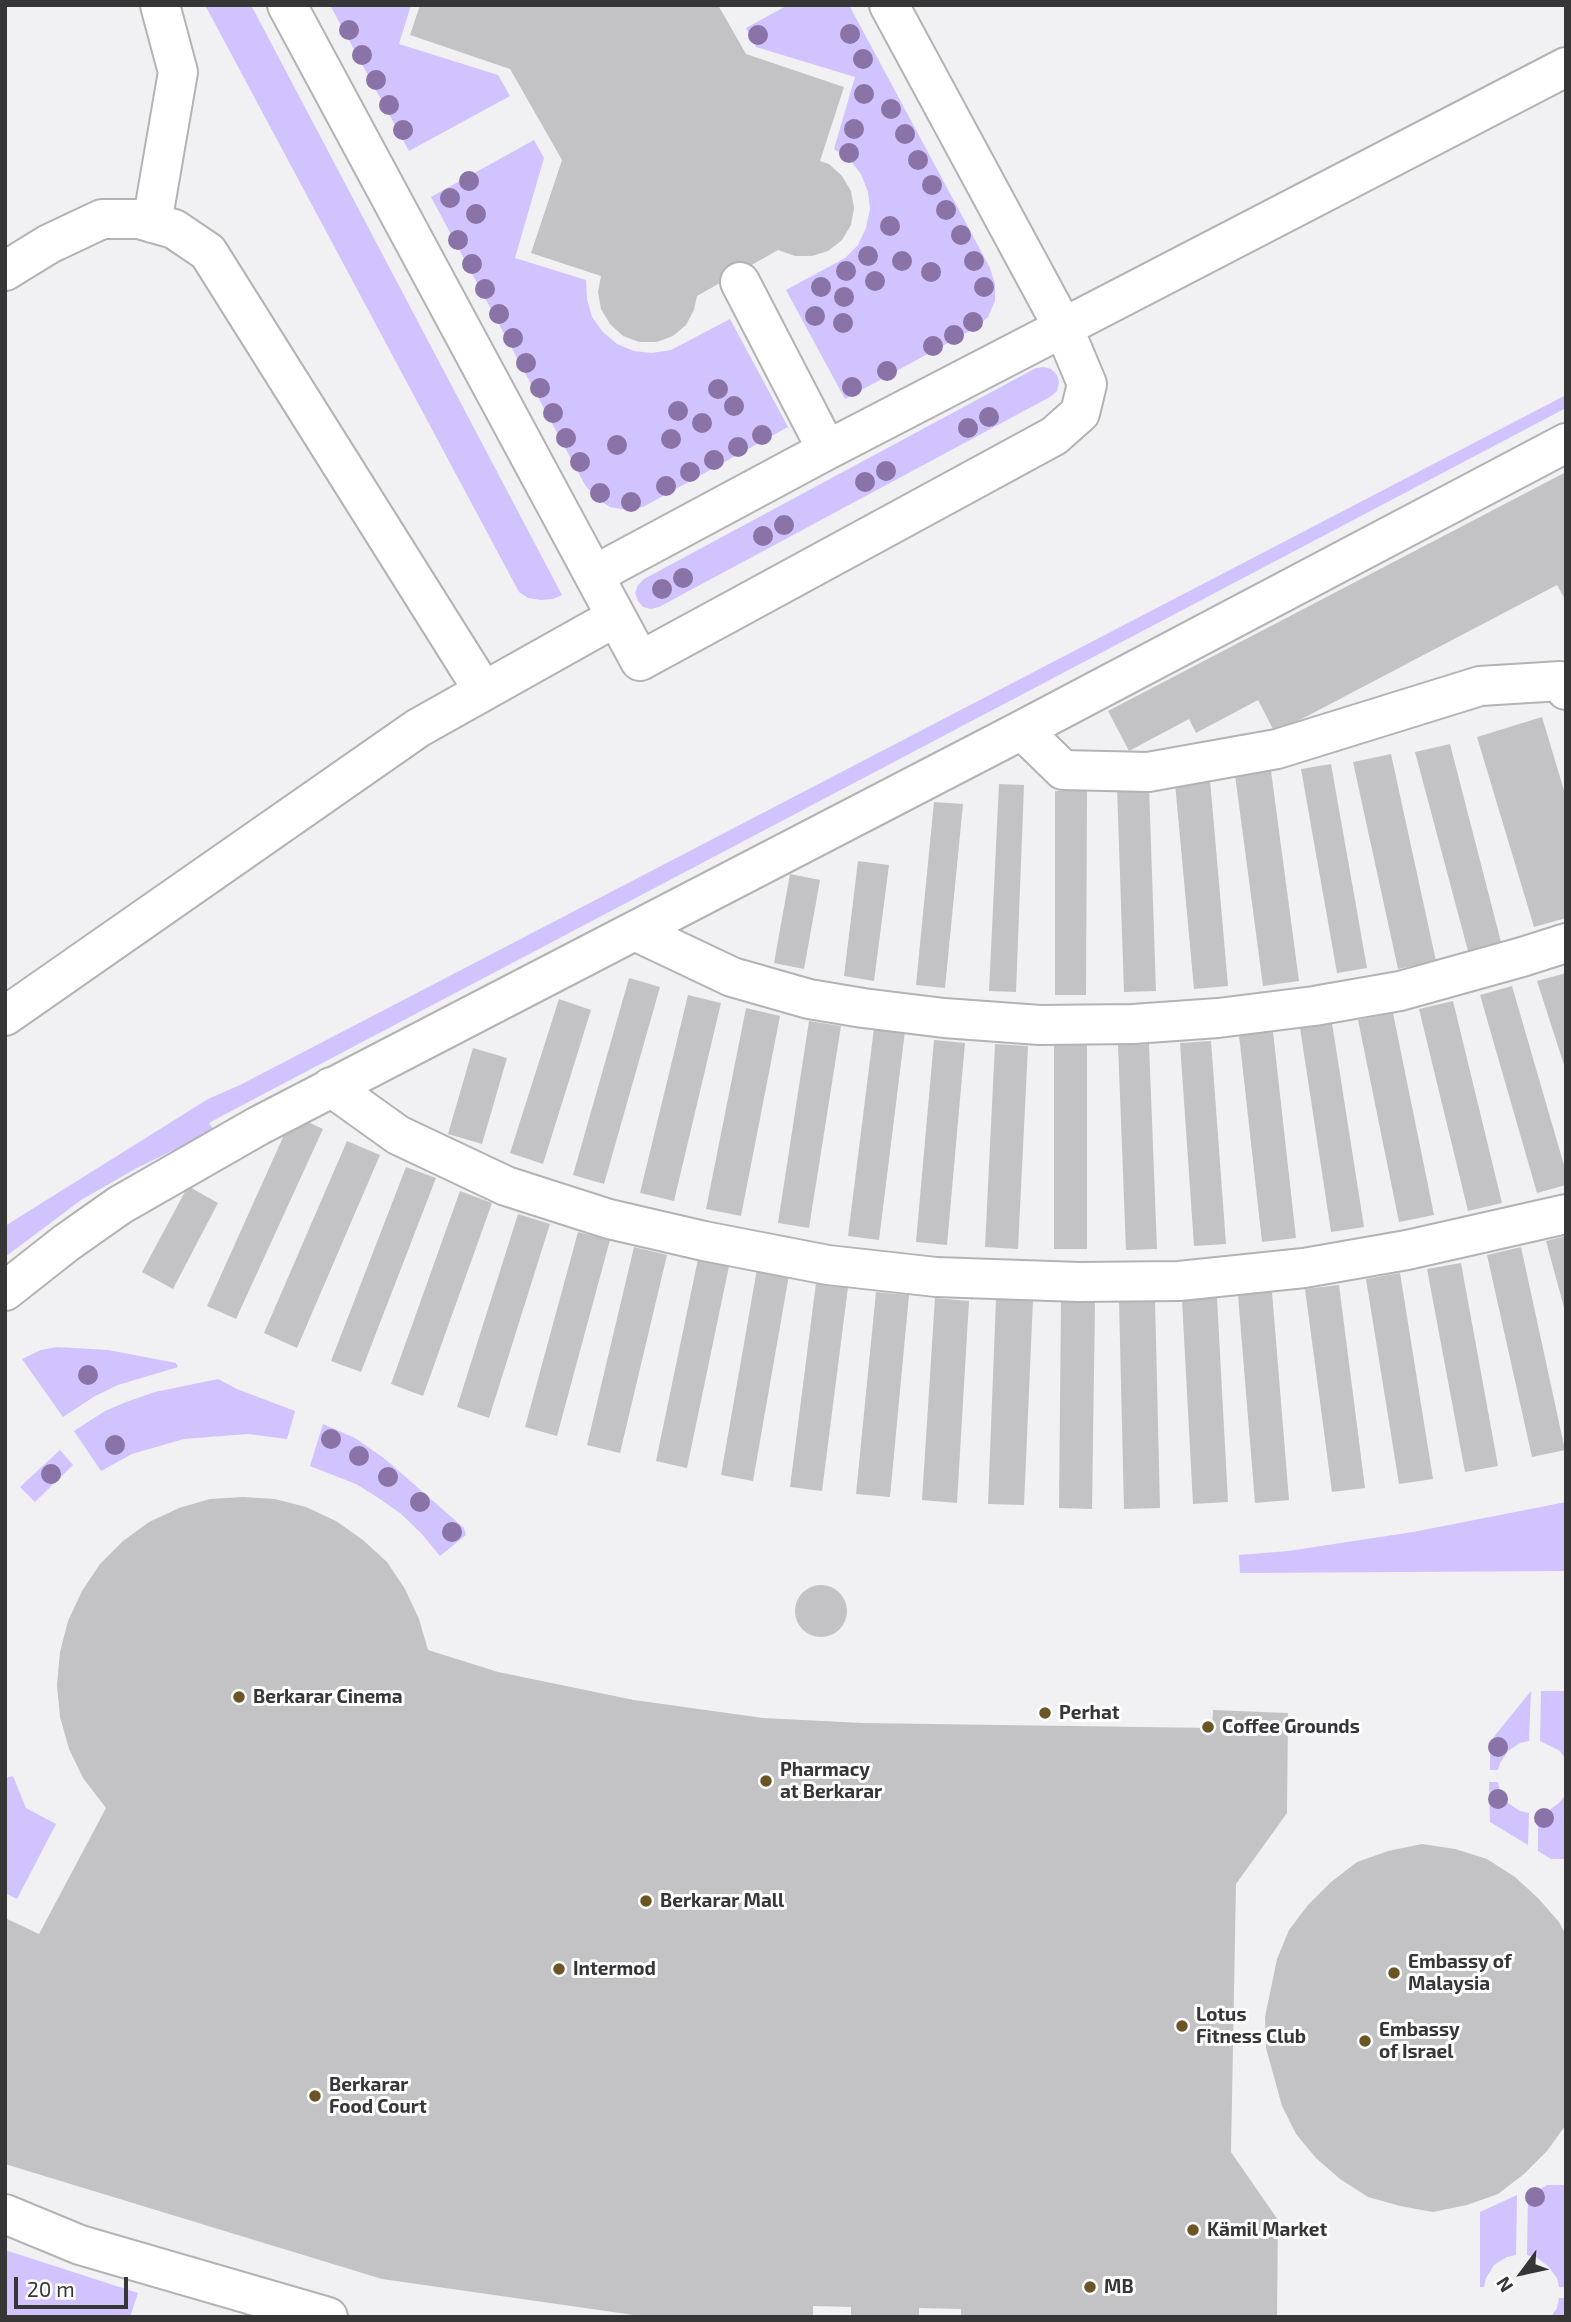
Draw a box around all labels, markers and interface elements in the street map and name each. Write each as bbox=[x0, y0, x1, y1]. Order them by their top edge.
place label: Berkarar Cinema bbox=[253, 1686, 403, 1708]
marker: Berkarar Cinema bbox=[231, 1689, 247, 1705]
place label: Perhat bbox=[1059, 1702, 1120, 1724]
marker: Perhat bbox=[1037, 1705, 1053, 1721]
place label: Coffee Grounds bbox=[1222, 1716, 1360, 1738]
marker: Coffee Grounds bbox=[1200, 1719, 1216, 1735]
place label: Pharmacy at Berkarar bbox=[780, 1759, 882, 1803]
marker: Pharmacy at Berkarar bbox=[758, 1773, 774, 1789]
place label: Berkarar Mall bbox=[660, 1890, 784, 1912]
marker: Berkarar Mall bbox=[638, 1893, 654, 1909]
place label: Embassy of Malaysia bbox=[1408, 1951, 1512, 1995]
place label: Intermod bbox=[573, 1958, 656, 1980]
marker: Intermod bbox=[551, 1961, 567, 1977]
marker: Embassy of Malaysia bbox=[1386, 1965, 1402, 1981]
place label: Lotus Fitness Club bbox=[1196, 2004, 1306, 2048]
marker: Lotus Fitness Club bbox=[1174, 2018, 1190, 2034]
place label: Embassy of Israel bbox=[1379, 2019, 1460, 2063]
marker: Embassy of Israel bbox=[1357, 2033, 1373, 2049]
place label: Berkarar Food Court bbox=[329, 2074, 427, 2118]
marker: Berkarar Food Court bbox=[307, 2088, 323, 2104]
place label: Kämil Market bbox=[1207, 2219, 1327, 2241]
marker: Kämil Market bbox=[1185, 2222, 1201, 2238]
north arrow bbox=[1487, 2238, 1557, 2308]
scale bar bbox=[18, 2262, 131, 2306]
text: N bbox=[1491, 2273, 1517, 2297]
text: 20 m bbox=[27, 2276, 75, 2301]
place label: MB bbox=[1104, 2276, 1134, 2298]
marker: MB bbox=[1082, 2279, 1098, 2295]

